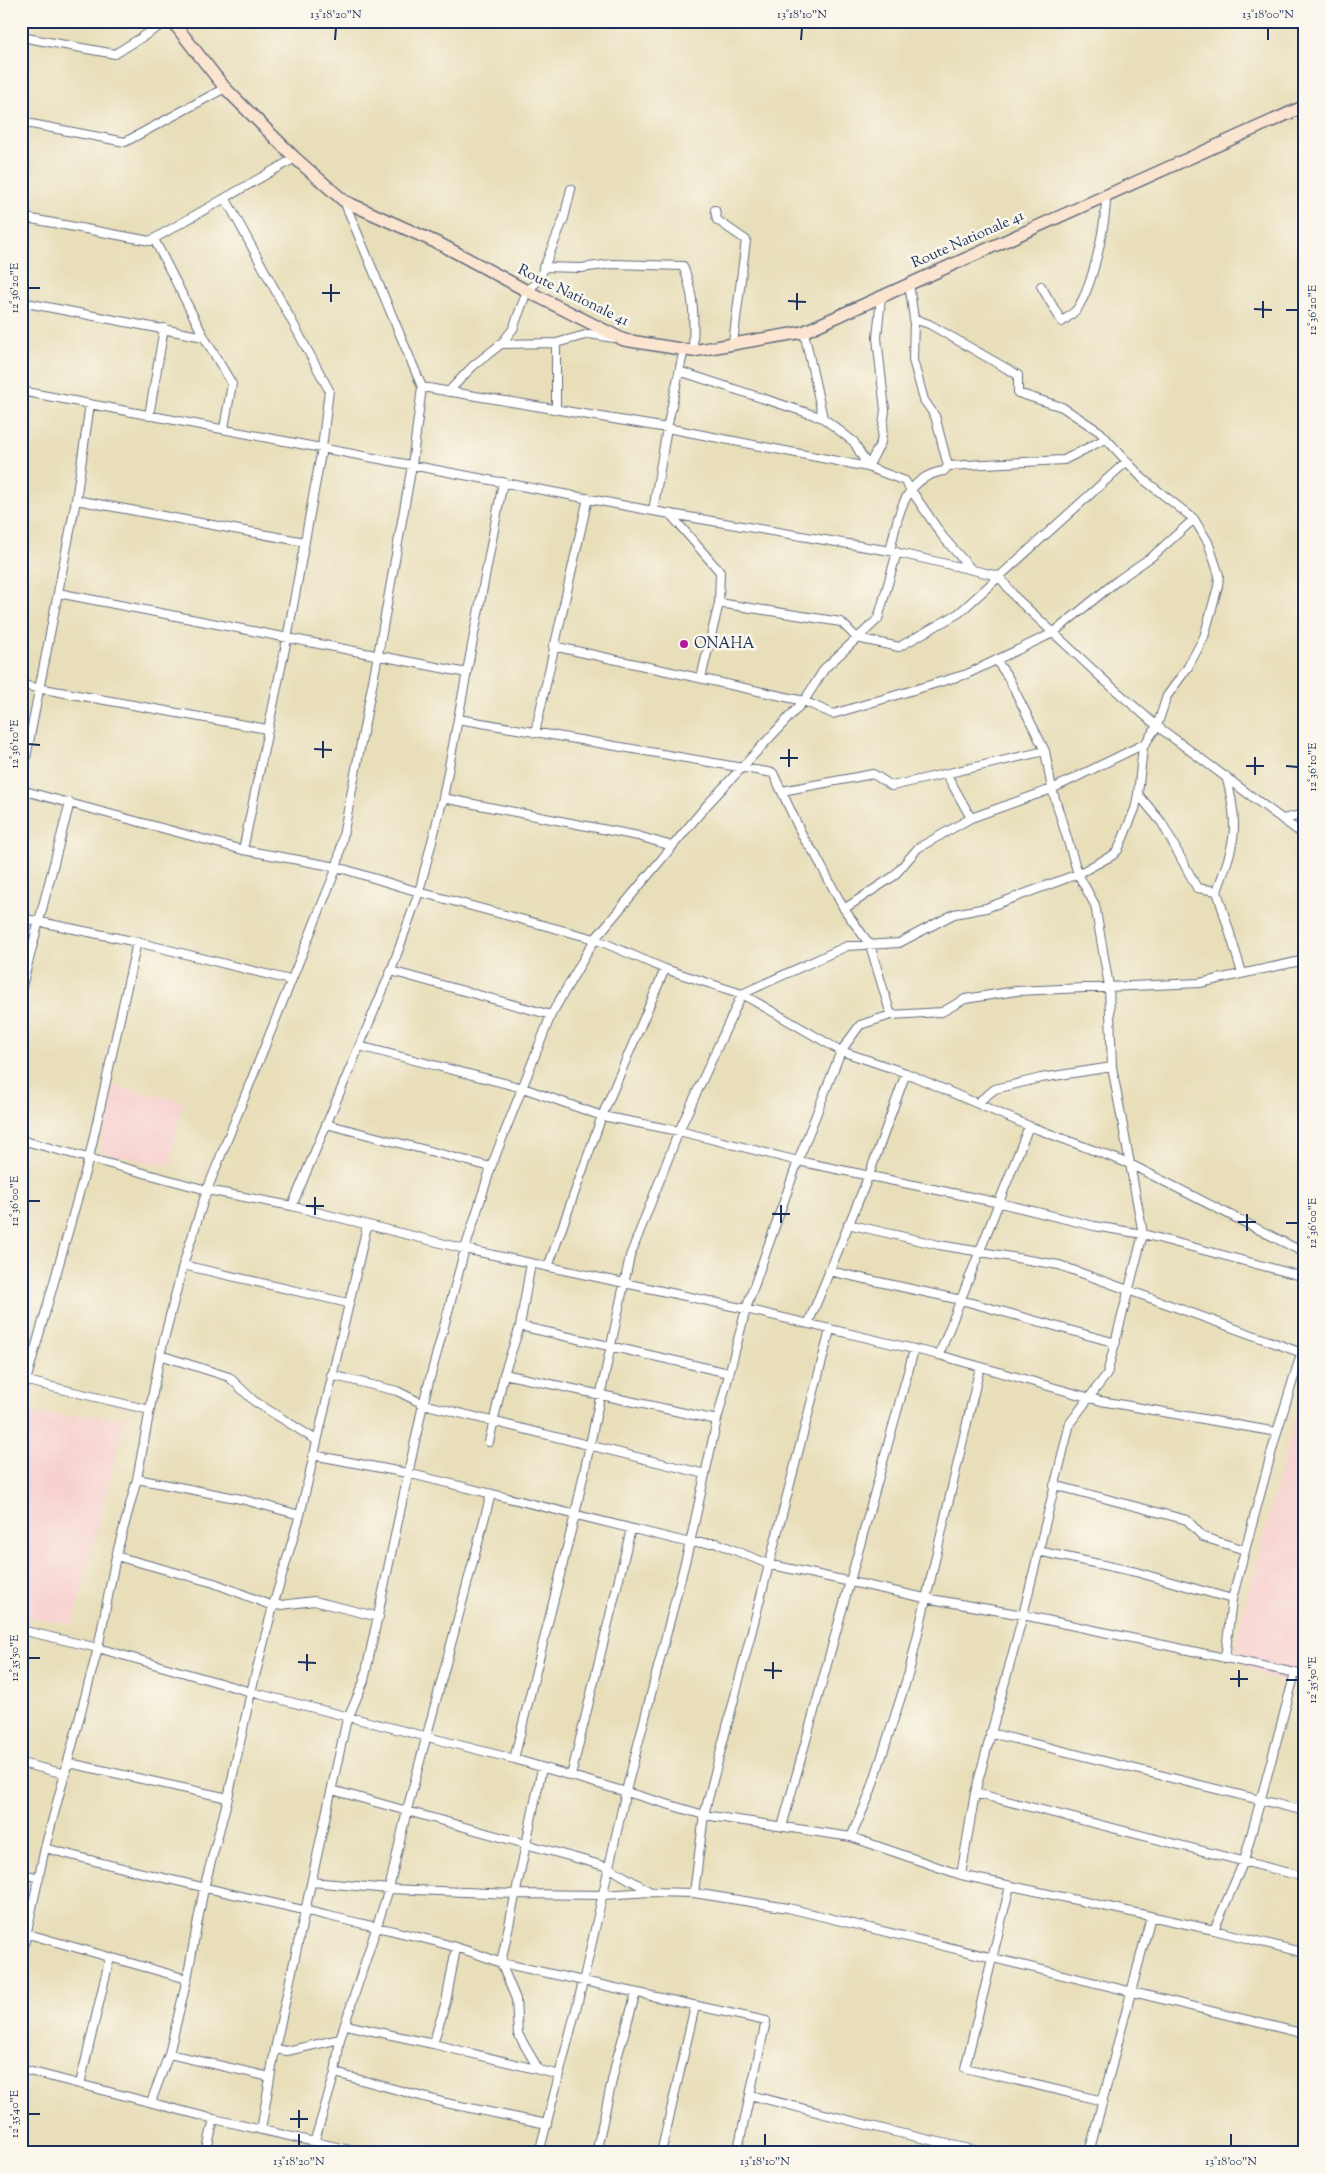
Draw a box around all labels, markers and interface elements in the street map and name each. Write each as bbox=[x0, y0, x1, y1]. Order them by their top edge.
text: 13°18'20"N bbox=[310, 6, 362, 24]
text: 13°18'10"N bbox=[777, 6, 827, 24]
text: 13°18'00"N bbox=[1242, 6, 1294, 24]
street label: Route Nationale 41 bbox=[908, 206, 1028, 274]
street label: Route Nationale 41 bbox=[514, 260, 632, 332]
text: 12°36'20"E bbox=[6, 262, 24, 313]
text: 12°36'20"E bbox=[1304, 284, 1322, 335]
place label: ONAHA bbox=[694, 634, 755, 655]
marker: ONAHA bbox=[678, 638, 690, 650]
text: 12°36'10"E bbox=[6, 719, 24, 768]
text: 12°36'10"E bbox=[1304, 742, 1322, 791]
text: 12°36'00"E bbox=[6, 1175, 24, 1226]
text: 12°36'00"E bbox=[1304, 1197, 1322, 1248]
text: 12°35'50"E bbox=[6, 1634, 24, 1682]
text: 12°35'50"E bbox=[1304, 1656, 1322, 1704]
text: 12°35'40"E bbox=[6, 2089, 24, 2138]
text: 13°18'20"N bbox=[273, 2153, 325, 2171]
text: 13°18'10"N bbox=[740, 2153, 790, 2171]
text: 13°18'00"N bbox=[1205, 2153, 1257, 2171]

